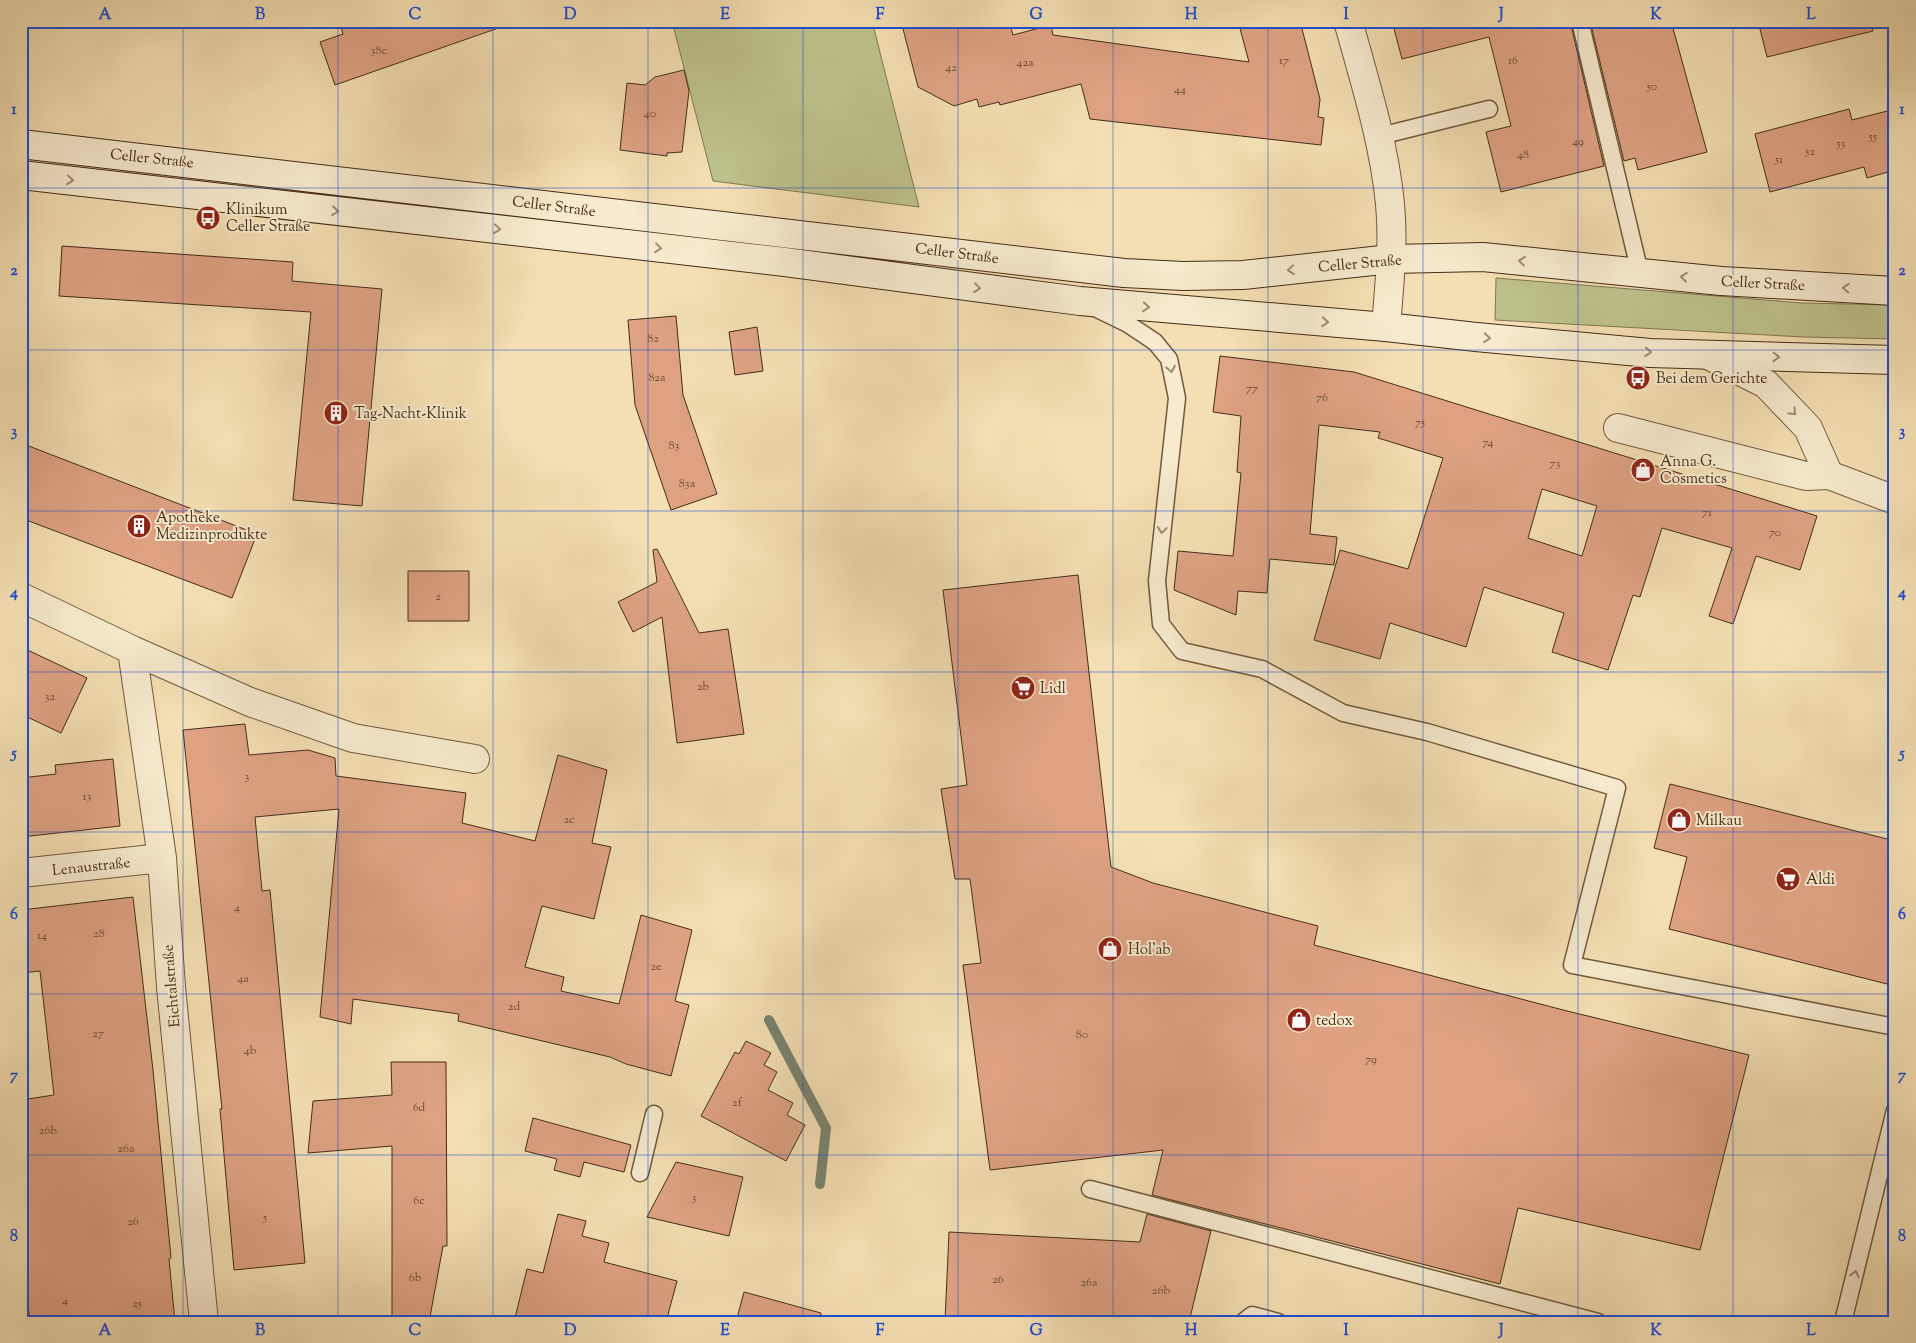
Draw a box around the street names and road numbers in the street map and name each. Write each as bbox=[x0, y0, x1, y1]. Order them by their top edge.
street label: Celler Straße bbox=[109, 145, 195, 174]
street label: Celler Straße bbox=[511, 192, 597, 223]
street label: Celler Straße bbox=[914, 239, 1000, 270]
street label: Celler Straße bbox=[1317, 250, 1403, 279]
street label: Celler Straße bbox=[1720, 272, 1805, 297]
street label: Lenaustraße bbox=[51, 853, 131, 882]
street label: Eichtalstraße bbox=[158, 943, 187, 1028]

